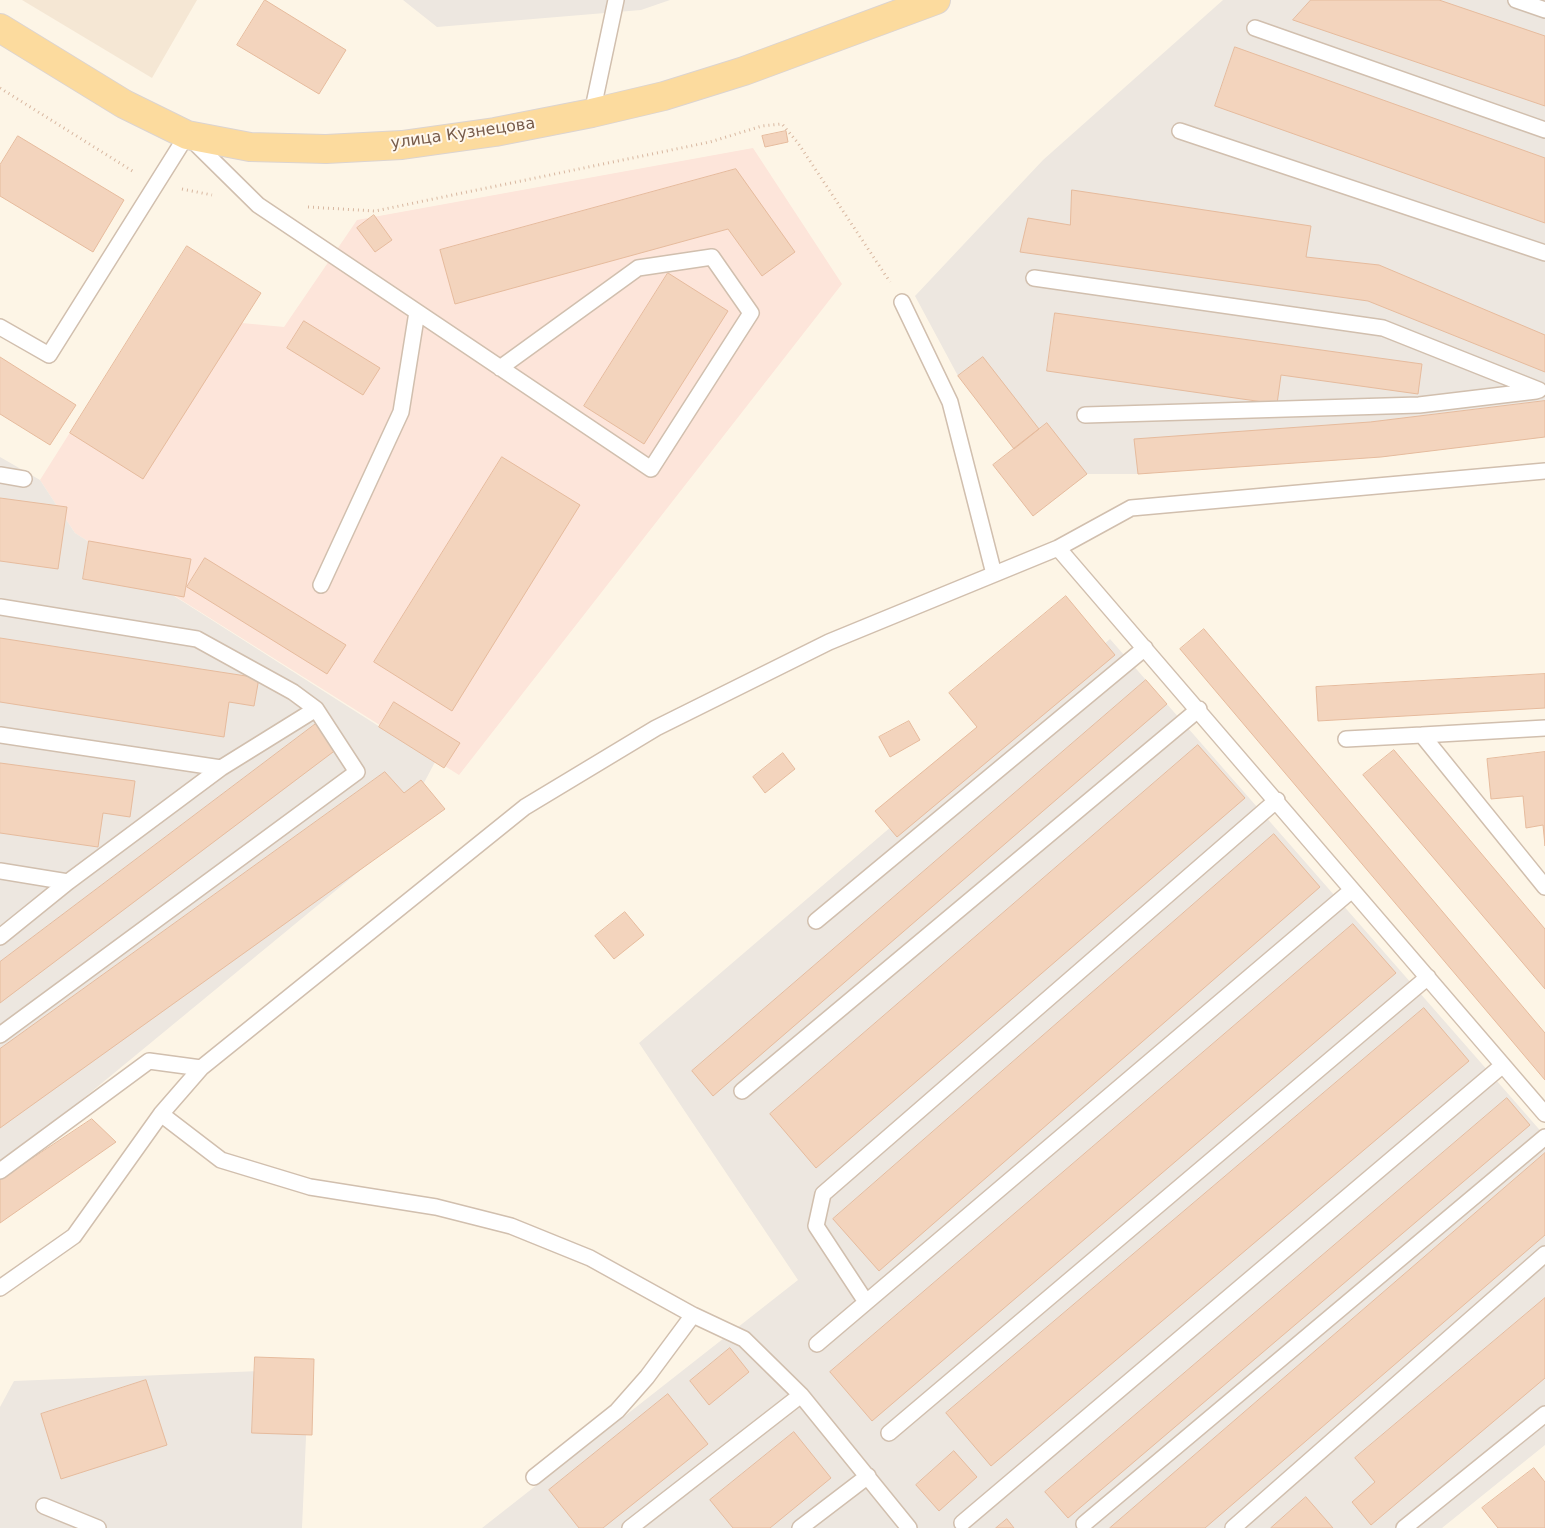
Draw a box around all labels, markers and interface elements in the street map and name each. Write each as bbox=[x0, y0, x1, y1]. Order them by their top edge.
street label: улица Кузнецова bbox=[390, 114, 536, 154]

